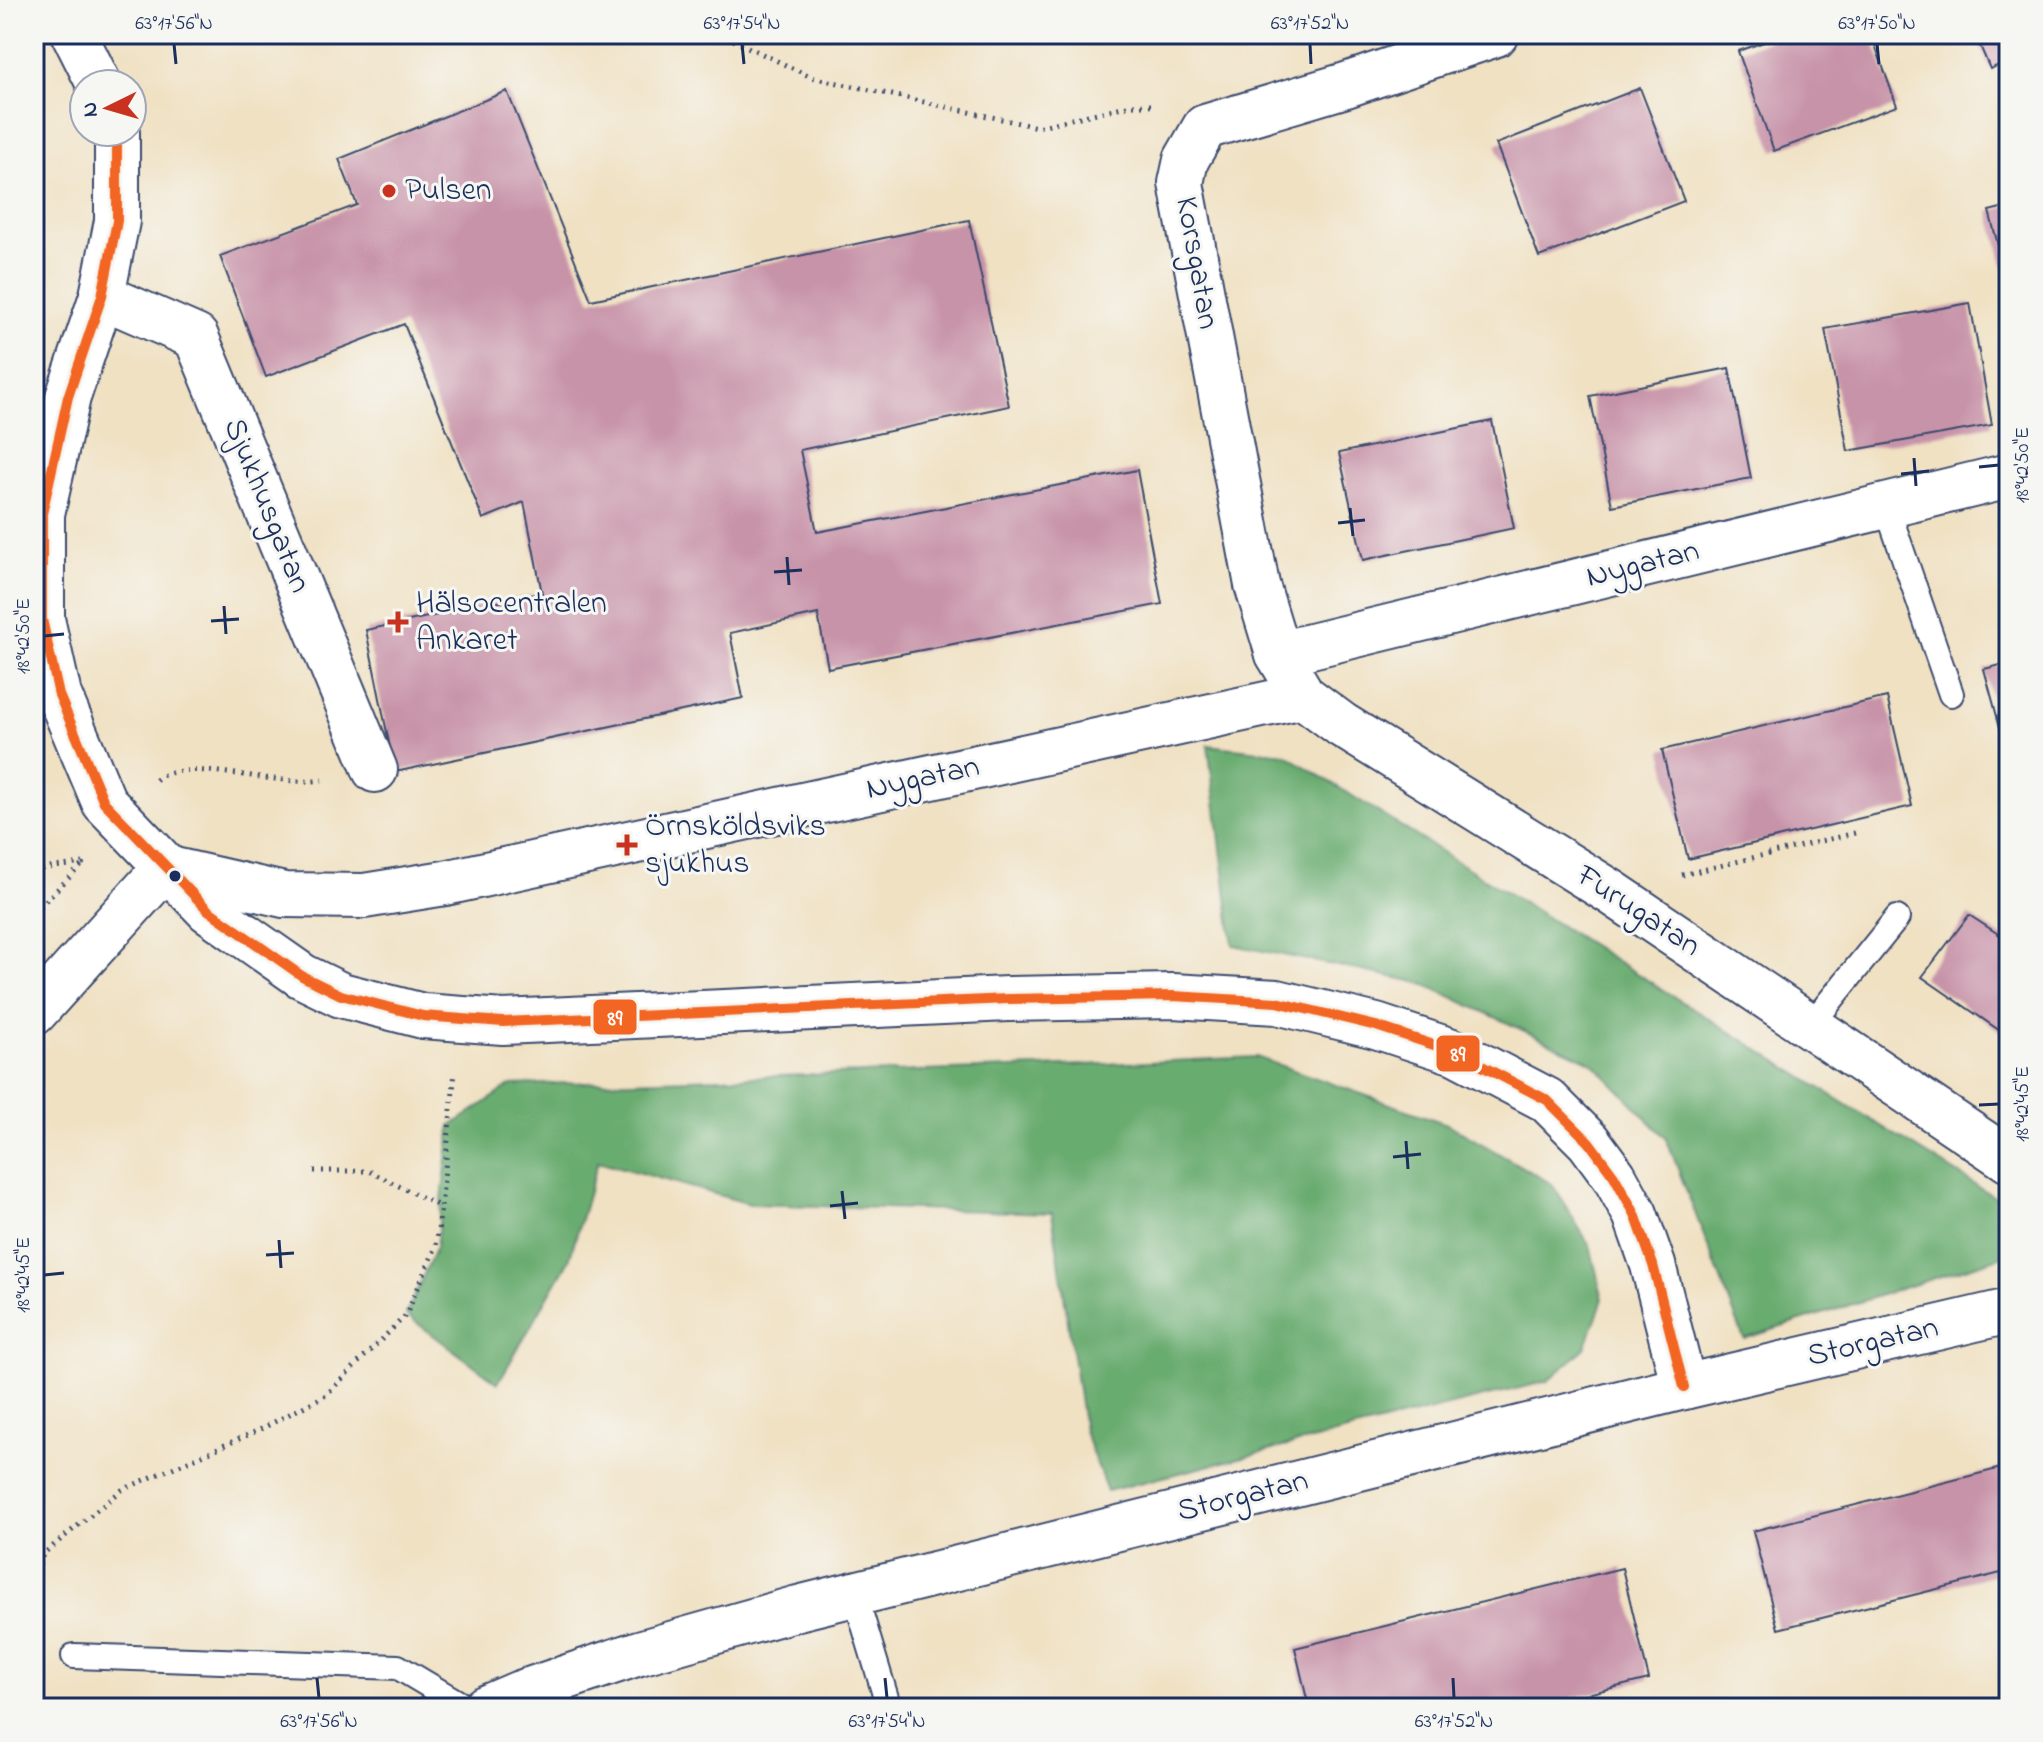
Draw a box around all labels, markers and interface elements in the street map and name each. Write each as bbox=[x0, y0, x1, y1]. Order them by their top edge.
text: 63°17'56"N bbox=[135, 10, 213, 39]
text: 63°17'54"N bbox=[704, 10, 780, 39]
text: 63°17'52"N bbox=[1271, 10, 1349, 39]
text: 63°17'50"N bbox=[1838, 10, 1916, 39]
north arrow bbox=[68, 68, 148, 148]
text: N bbox=[74, 101, 108, 118]
place label: Pulsen bbox=[405, 168, 492, 215]
marker: Pulsen bbox=[380, 182, 398, 200]
street label: Korsgatan bbox=[1161, 193, 1231, 333]
street label: Sjukhusgatan bbox=[210, 412, 322, 600]
text: 18°42'50"E bbox=[2009, 427, 2038, 503]
street label: Nygatan bbox=[1582, 528, 1704, 602]
place label: Hälsocentralen Ankaret bbox=[416, 581, 607, 665]
text: 18°42'50"E bbox=[10, 598, 39, 674]
marker: Hälsocentralen Ankaret bbox=[387, 611, 409, 633]
street label: Nygatan bbox=[862, 744, 984, 814]
place label: Örnsköldsviks sjukhus bbox=[645, 804, 826, 888]
marker: Örnsköldsviks sjukhus bbox=[616, 834, 638, 856]
street label: Furugatan bbox=[1566, 854, 1710, 970]
unlabelled marker bbox=[167, 868, 183, 884]
line badge: 89 bbox=[592, 998, 638, 1036]
text: 89 bbox=[607, 1004, 623, 1036]
line badge: 89 bbox=[1435, 1034, 1481, 1073]
text: 89 bbox=[1450, 1040, 1466, 1072]
text: 18°42'45"E bbox=[2009, 1066, 2038, 1142]
text: 18°42'45"E bbox=[10, 1237, 39, 1313]
street label: Storgatan bbox=[1803, 1305, 1943, 1381]
street label: Storgatan bbox=[1173, 1458, 1313, 1536]
text: 63°17'56"N bbox=[280, 1708, 358, 1737]
text: 63°17'54"N bbox=[849, 1708, 925, 1737]
text: 63°17'52"N bbox=[1415, 1708, 1493, 1737]

